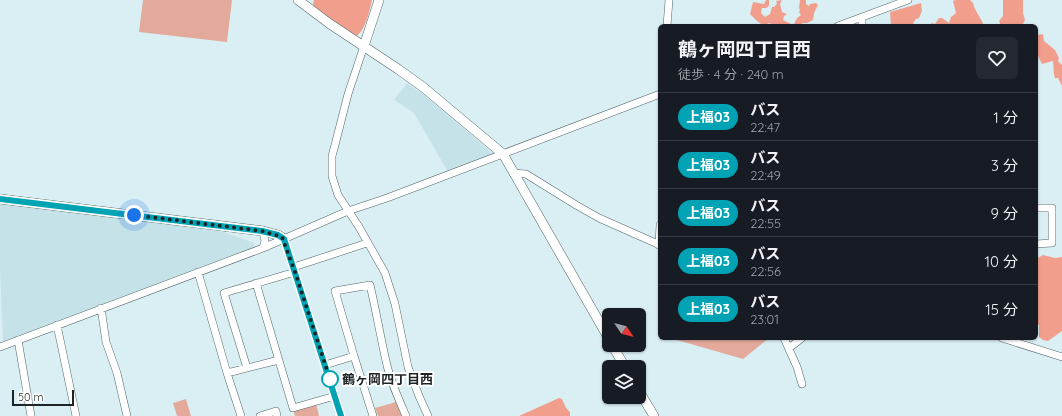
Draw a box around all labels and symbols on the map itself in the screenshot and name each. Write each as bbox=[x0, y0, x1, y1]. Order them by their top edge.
your location bbox=[124, 205, 144, 225]
north arrow bbox=[602, 308, 646, 352]
marker: 鶴ヶ岡四丁目西 bbox=[321, 370, 339, 388]
place label: 鶴ヶ岡四丁目西 bbox=[342, 371, 433, 387]
scale bar bbox=[12, 388, 74, 407]

